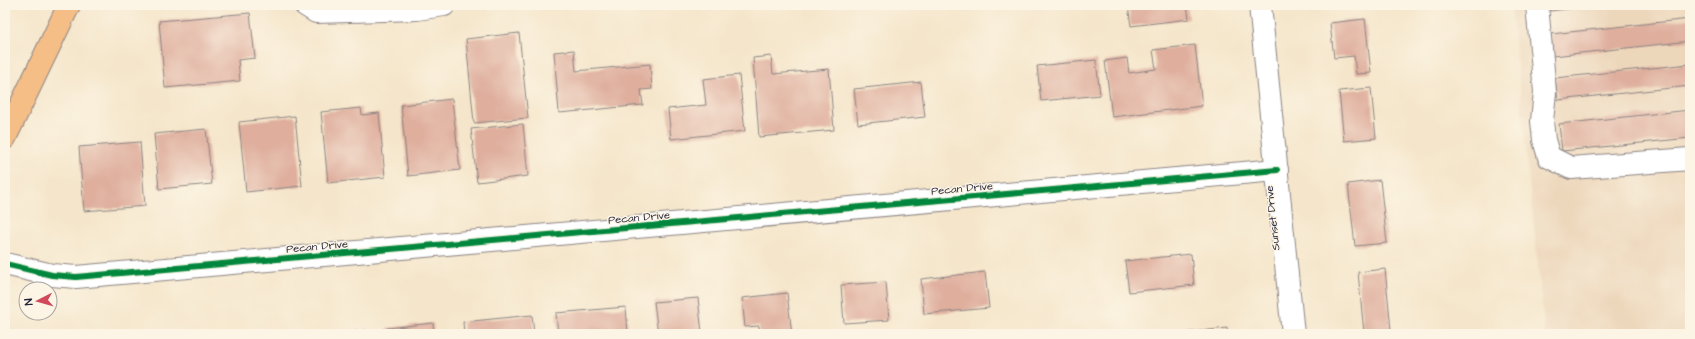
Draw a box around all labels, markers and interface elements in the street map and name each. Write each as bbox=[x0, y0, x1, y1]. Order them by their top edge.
street label: Pecan Drive bbox=[931, 178, 994, 199]
street label: Sunset Drive bbox=[1262, 185, 1283, 251]
street label: Pecan Drive bbox=[608, 207, 671, 228]
street label: Pecan Drive bbox=[286, 236, 349, 257]
north arrow bbox=[18, 281, 58, 321]
text: N bbox=[21, 298, 36, 306]

